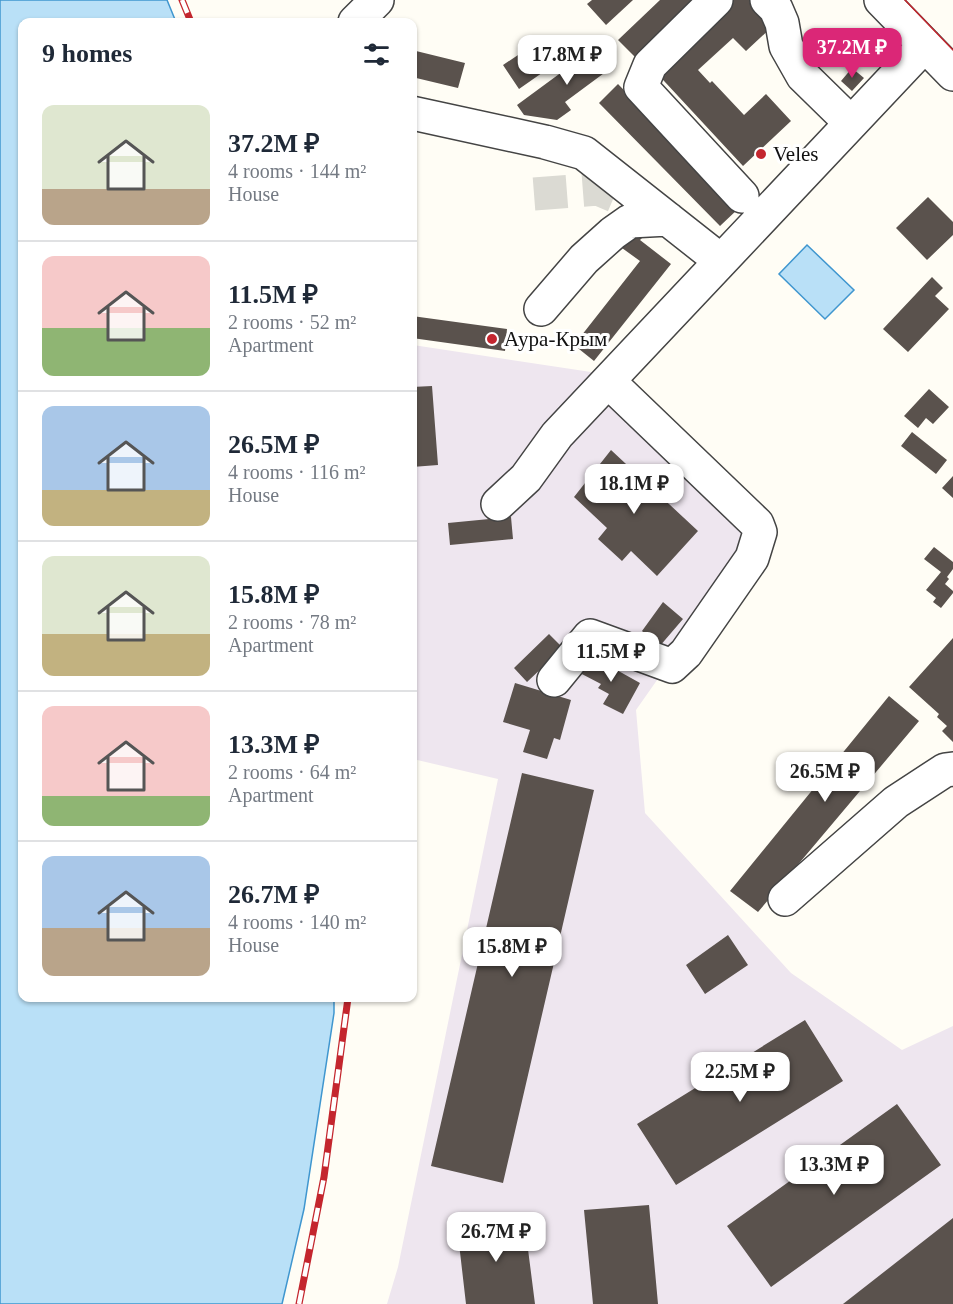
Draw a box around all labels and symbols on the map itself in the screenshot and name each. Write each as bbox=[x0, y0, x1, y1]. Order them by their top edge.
pin: 37.2M ₽ bbox=[797, 28, 907, 79]
pin: 17.8M ₽ bbox=[512, 35, 622, 86]
place label: Veles bbox=[773, 142, 819, 166]
marker: Veles bbox=[754, 147, 768, 161]
place label: Аура-Крым bbox=[504, 327, 607, 351]
marker: Аура-Крым bbox=[485, 332, 499, 346]
pin: 18.1M ₽ bbox=[579, 464, 689, 515]
pin: 11.5M ₽ bbox=[556, 632, 666, 683]
pin: 26.5M ₽ bbox=[770, 752, 880, 803]
pin: 15.8M ₽ bbox=[457, 927, 567, 978]
pin: 22.5M ₽ bbox=[685, 1052, 795, 1103]
pin: 13.3M ₽ bbox=[779, 1145, 889, 1196]
pin: 26.7M ₽ bbox=[441, 1212, 551, 1263]

